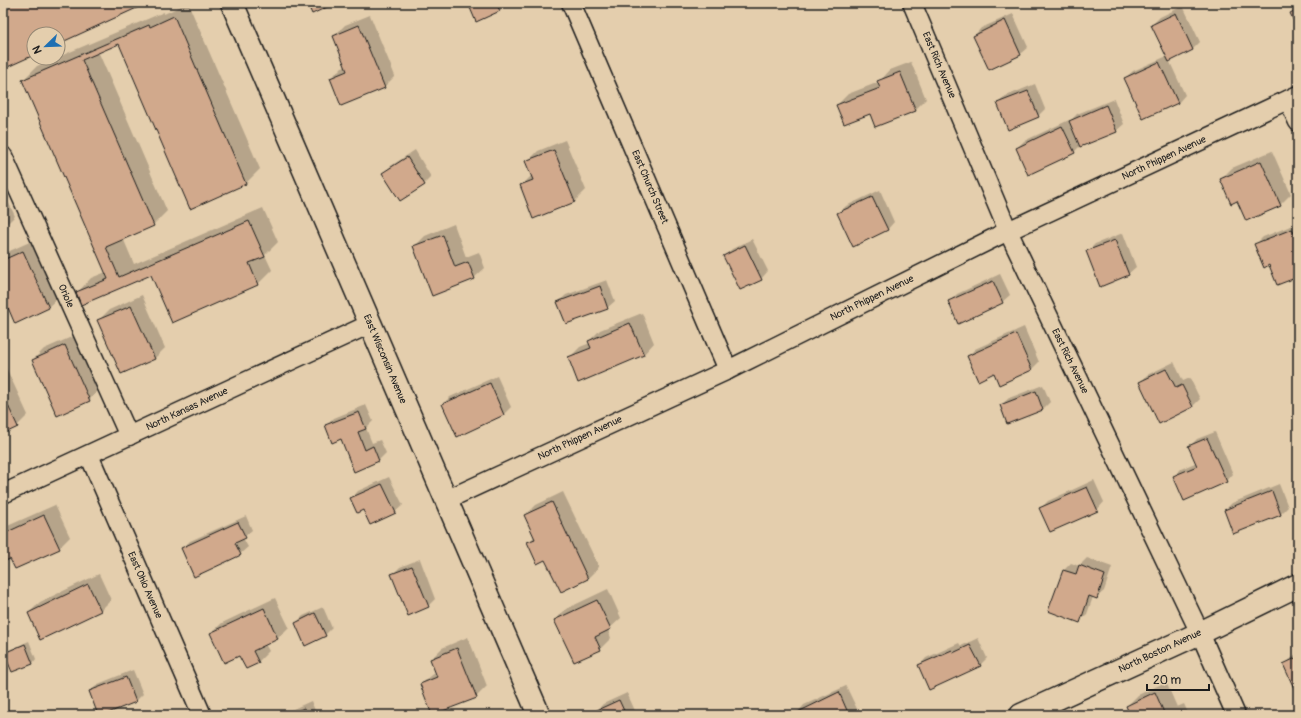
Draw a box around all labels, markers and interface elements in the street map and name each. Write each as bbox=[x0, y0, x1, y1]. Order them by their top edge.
north arrow bbox=[26, 26, 66, 66]
street label: East Rich Avenue bbox=[920, 30, 958, 100]
text: N bbox=[30, 43, 45, 56]
street label: North Phippen Avenue bbox=[1120, 133, 1208, 183]
street label: East Church Street bbox=[629, 148, 671, 227]
street label: North Phippen Avenue bbox=[828, 273, 916, 323]
street label: Oriole bbox=[56, 282, 76, 310]
street label: East Wisconsin Avenue bbox=[361, 313, 409, 406]
street label: East Rich Avenue bbox=[1049, 327, 1091, 395]
street label: North Kansas Avenue bbox=[144, 385, 230, 433]
street label: North Phippen Avenue bbox=[536, 413, 624, 463]
street label: East Ohio Avenue bbox=[125, 550, 165, 620]
street label: North Boston Avenue bbox=[1117, 627, 1203, 675]
scale bar bbox=[1147, 666, 1209, 692]
text: 20 m bbox=[1153, 673, 1182, 688]

